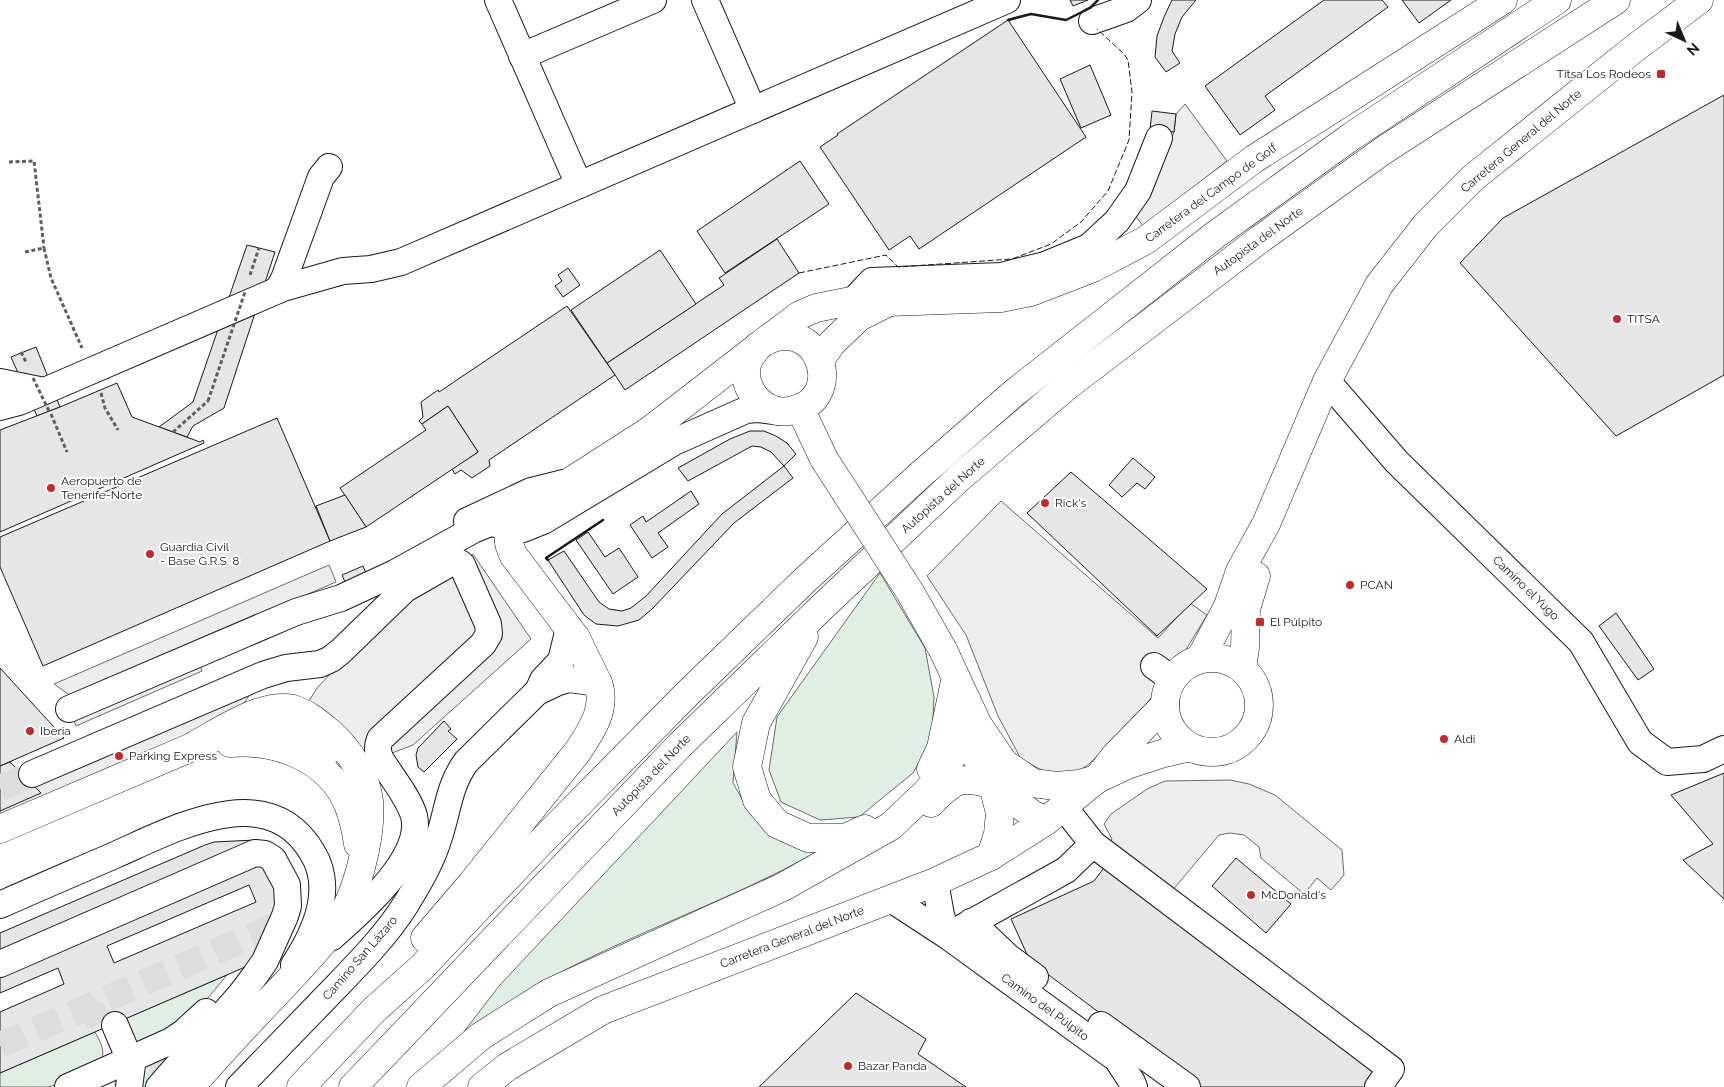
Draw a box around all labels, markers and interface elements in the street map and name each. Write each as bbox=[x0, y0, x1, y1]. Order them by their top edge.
north arrow bbox=[1659, 15, 1709, 65]
text: N bbox=[1684, 40, 1702, 59]
place label: Titsa Los Rodeos bbox=[1557, 67, 1651, 81]
marker: Titsa Los Rodeos bbox=[1655, 68, 1667, 80]
street label: Carretera General del Norte bbox=[1458, 86, 1584, 196]
street label: Carretera del Campo de Golf bbox=[1143, 140, 1280, 245]
street label: Autopista del Norte bbox=[1210, 204, 1306, 278]
place label: TITSA bbox=[1627, 312, 1660, 326]
marker: TITSA bbox=[1611, 313, 1623, 325]
street label: Autopista del Norte bbox=[898, 454, 988, 536]
place label: Aeropuerto de Tenerife-Norte bbox=[61, 474, 142, 502]
marker: Aeropuerto de Tenerife-Norte bbox=[45, 482, 57, 494]
place label: Rick's bbox=[1055, 496, 1087, 510]
marker: Rick's bbox=[1039, 497, 1051, 509]
place label: Guardia Civil - Base G.R.S. 8 bbox=[160, 540, 239, 568]
marker: Guardia Civil - Base G.R.S. 8 bbox=[144, 548, 156, 560]
street label: Camino el Yugo bbox=[1490, 553, 1562, 623]
place label: PCAN bbox=[1360, 578, 1393, 592]
marker: PCAN bbox=[1344, 579, 1356, 591]
place label: El Púlpito bbox=[1270, 615, 1322, 629]
marker: El Púlpito bbox=[1254, 616, 1266, 628]
place label: Iberia bbox=[40, 724, 71, 738]
marker: Iberia bbox=[24, 725, 36, 737]
street label: Autopista del Norte bbox=[609, 731, 693, 819]
place label: Aldi bbox=[1454, 732, 1475, 746]
marker: Aldi bbox=[1438, 733, 1450, 745]
place label: Parking Express bbox=[129, 749, 217, 763]
marker: Parking Express bbox=[113, 750, 125, 762]
place label: McDonald's bbox=[1261, 888, 1326, 902]
marker: McDonald's bbox=[1245, 889, 1257, 901]
street label: Carretera General del Norte bbox=[718, 903, 866, 971]
street label: Camino San Lázaro bbox=[320, 913, 400, 1003]
street label: Camino del Púlpito bbox=[998, 970, 1092, 1044]
place label: Bazar Panda bbox=[858, 1059, 927, 1073]
marker: Bazar Panda bbox=[842, 1060, 854, 1072]

